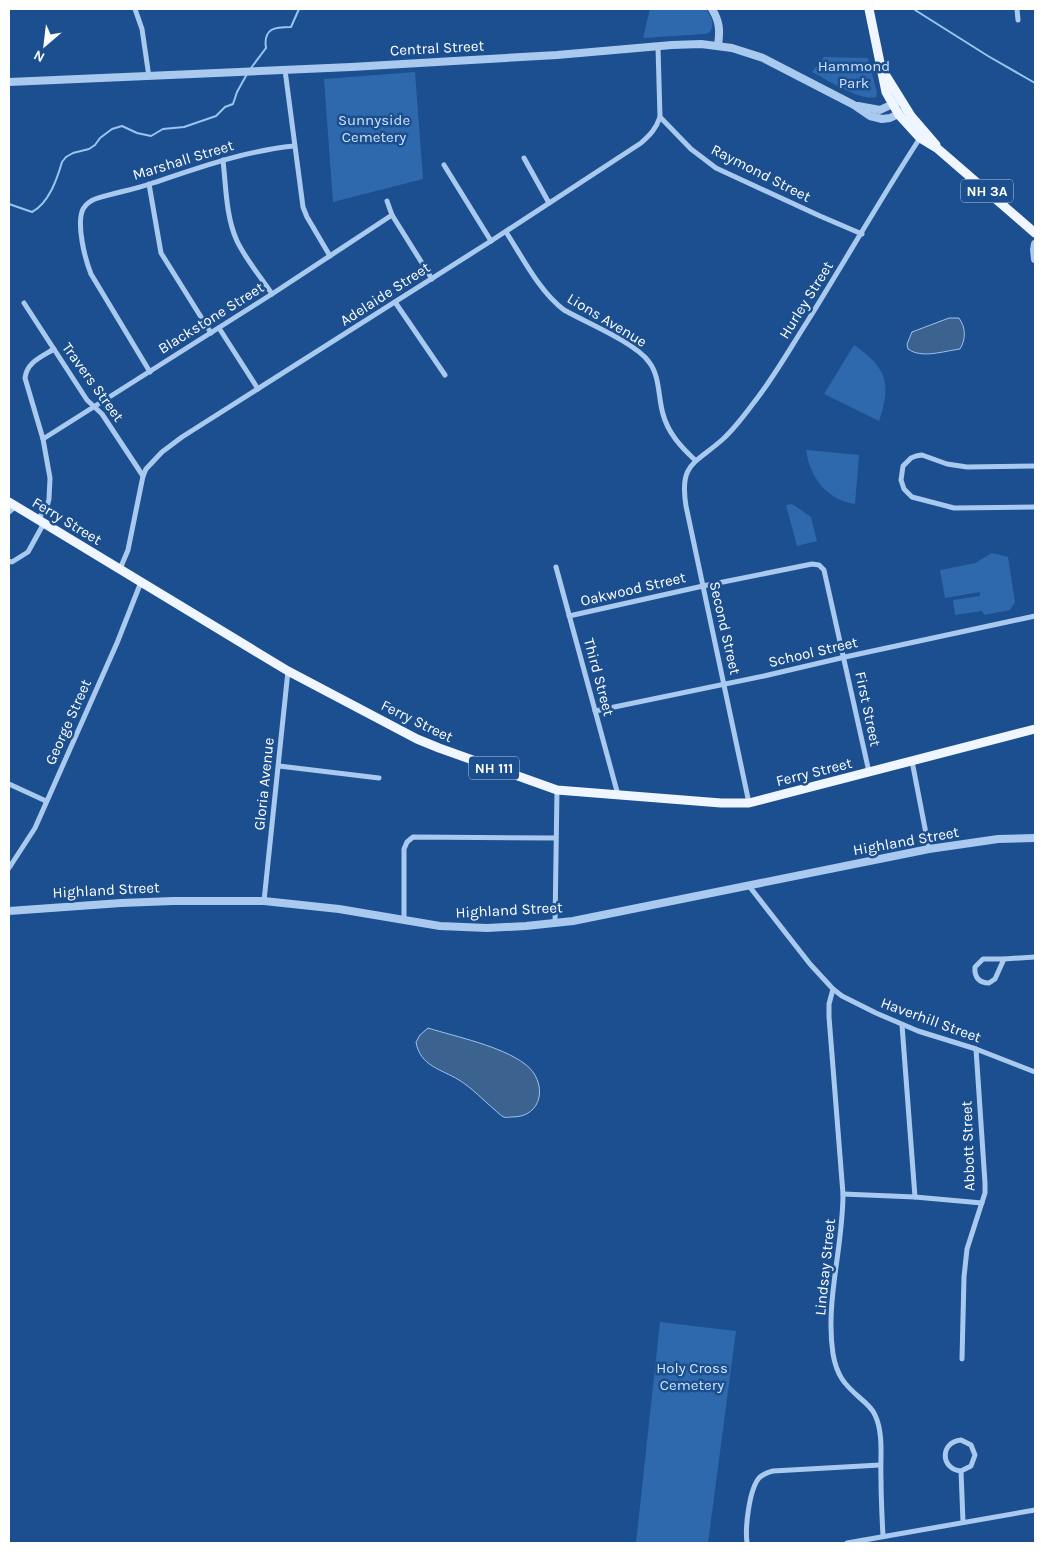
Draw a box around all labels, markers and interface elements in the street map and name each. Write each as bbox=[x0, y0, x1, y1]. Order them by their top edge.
north arrow bbox=[20, 20, 70, 70]
street label: Central Street bbox=[389, 37, 485, 59]
text: N bbox=[31, 46, 48, 66]
park label: Hammond Park bbox=[818, 57, 890, 92]
park label: Sunnyside Cemetery bbox=[338, 111, 410, 146]
street label: Marshall Street bbox=[130, 136, 236, 184]
street label: Raymond Street bbox=[708, 140, 814, 206]
road number: NH 3A bbox=[961, 180, 1013, 202]
street label: Adelaide Street bbox=[337, 258, 434, 330]
street label: Hurley Street bbox=[775, 258, 837, 342]
street label: Blackstone Street bbox=[155, 278, 267, 358]
street label: Lions Avenue bbox=[564, 289, 650, 351]
street label: Travers Street bbox=[58, 339, 128, 425]
street label: Ferry Street bbox=[29, 493, 105, 549]
street label: Oakwood Street bbox=[579, 568, 688, 610]
street label: Second Street bbox=[706, 580, 745, 677]
street label: School Street bbox=[767, 633, 860, 671]
street label: Third Street bbox=[580, 636, 618, 718]
street label: First Street bbox=[851, 670, 885, 748]
street label: George Street bbox=[41, 676, 95, 768]
street label: Ferry Street bbox=[378, 696, 456, 746]
street label: Gloria Avenue bbox=[250, 737, 278, 831]
street label: Ferry Street bbox=[774, 754, 854, 790]
road number: NH 111 bbox=[469, 756, 519, 780]
street label: Highland Street bbox=[852, 823, 961, 859]
street label: Highland Street bbox=[52, 878, 160, 902]
street label: Highland Street bbox=[455, 898, 563, 922]
street label: Haverhill Street bbox=[878, 993, 984, 1047]
street label: Abbott Street bbox=[957, 1100, 979, 1192]
street label: Lindsay Street bbox=[811, 1217, 839, 1316]
park label: Holy Cross Cemetery bbox=[656, 1359, 728, 1394]

